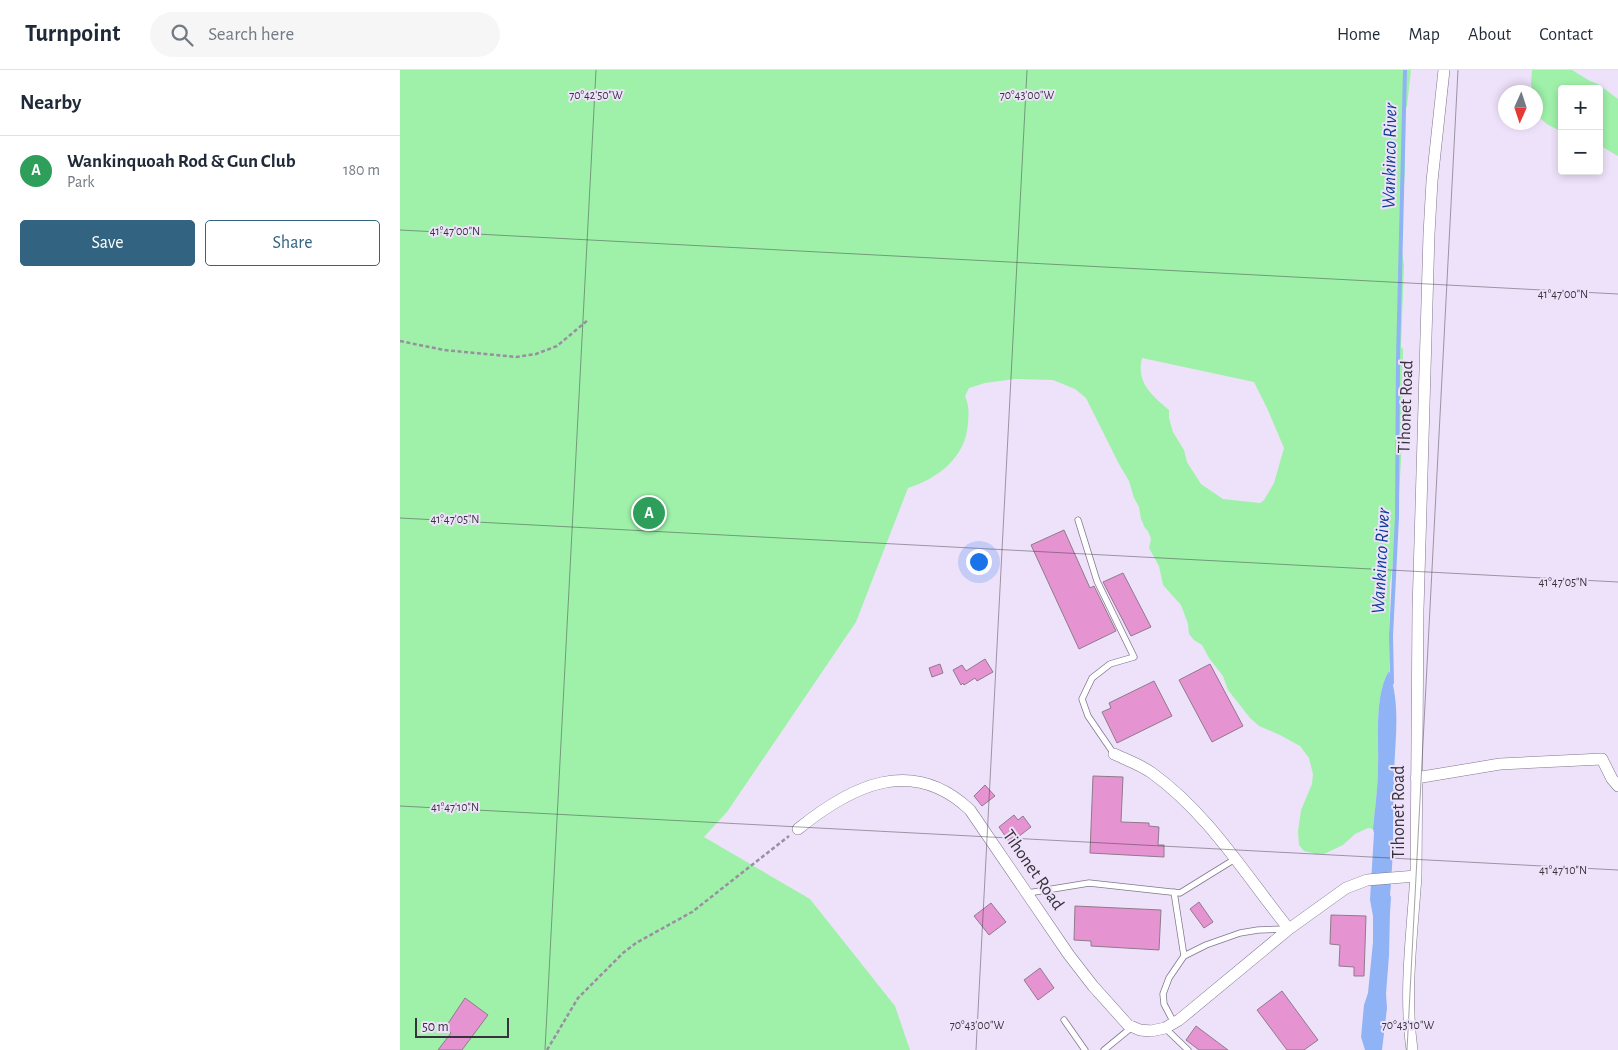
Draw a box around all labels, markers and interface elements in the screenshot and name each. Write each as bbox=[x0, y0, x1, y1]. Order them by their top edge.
search box bbox=[150, 12, 500, 57]
icon: search bbox=[168, 21, 196, 49]
text: Turnpoint bbox=[25, 22, 120, 46]
text: Search here bbox=[208, 25, 294, 44]
text: Home bbox=[1337, 26, 1380, 44]
text: Map bbox=[1408, 26, 1440, 44]
text: About bbox=[1468, 26, 1511, 44]
text: Contact bbox=[1539, 26, 1593, 44]
north arrow bbox=[1498, 85, 1543, 130]
map controls bbox=[1558, 85, 1603, 175]
button: + bbox=[1558, 85, 1603, 130]
text: 70°42'50"W bbox=[569, 89, 623, 101]
text: 70°43'00"W bbox=[1000, 89, 1055, 101]
text: Nearby bbox=[20, 92, 81, 113]
water label: Wankinco River bbox=[1380, 102, 1400, 209]
button: − bbox=[1558, 130, 1603, 175]
text: Wankinquoah Rod & Gun Club bbox=[67, 152, 296, 171]
text: A bbox=[31, 162, 41, 178]
text: 180 m bbox=[343, 162, 380, 178]
text: Park bbox=[67, 174, 95, 190]
button: Save bbox=[20, 220, 195, 266]
button: Share bbox=[205, 220, 380, 266]
text: 41°47'00"N bbox=[430, 225, 480, 237]
text: 41°47'00"N bbox=[1538, 288, 1588, 300]
street label: Tihonet Road bbox=[1395, 360, 1417, 454]
pin: A bbox=[633, 494, 665, 532]
water label: Wankinco River bbox=[1369, 507, 1393, 614]
text: 41°47'05"N bbox=[430, 513, 480, 525]
your location bbox=[966, 549, 992, 575]
text: 41°47'05"N bbox=[1538, 576, 1588, 588]
street label: Tihonet Road bbox=[1390, 765, 1408, 859]
text: 41°47'10"N bbox=[431, 801, 479, 813]
street label: Tihonet Road bbox=[999, 827, 1067, 913]
text: 41°47'10"N bbox=[1539, 864, 1587, 876]
scale bar bbox=[415, 1015, 509, 1038]
text: 70°43'00"W bbox=[950, 1019, 1005, 1031]
text: 70°43'10"W bbox=[1382, 1019, 1434, 1031]
text: 50 m bbox=[422, 1020, 449, 1034]

